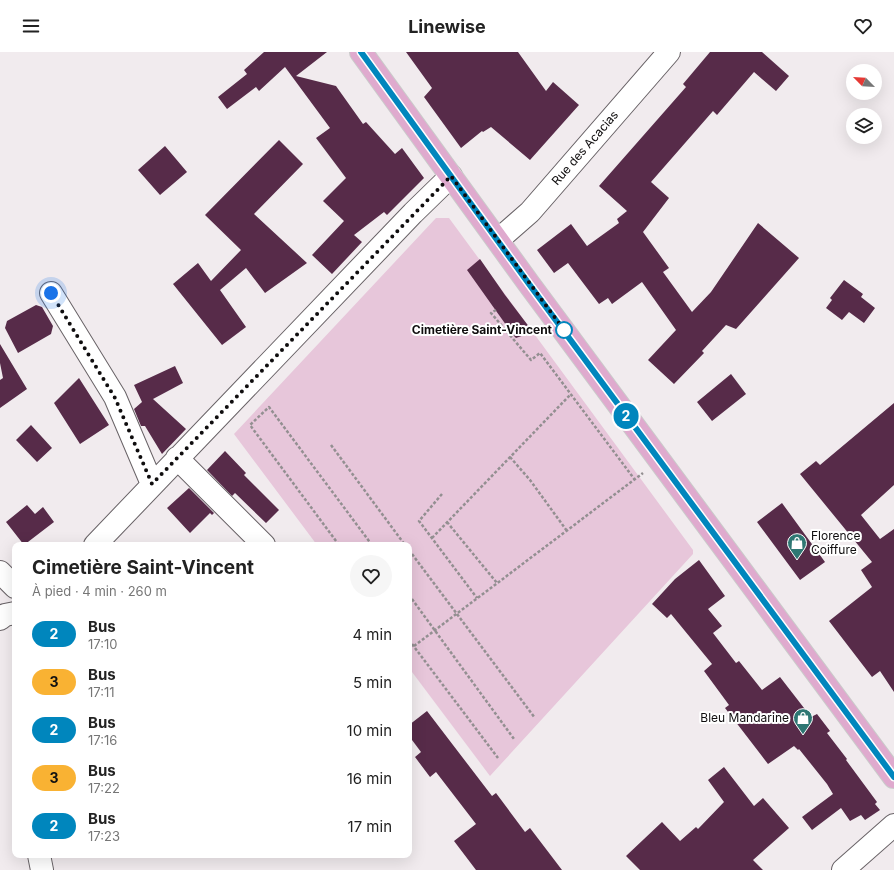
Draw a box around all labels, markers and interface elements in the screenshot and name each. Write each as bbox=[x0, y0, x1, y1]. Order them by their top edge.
icon: menu bbox=[20, 15, 42, 37]
icon: heart bbox=[852, 15, 874, 37]
text: Linewise bbox=[408, 16, 486, 37]
north arrow bbox=[846, 64, 882, 100]
map controls bbox=[846, 64, 882, 144]
street label: Rue des Acacias bbox=[548, 107, 621, 188]
button: layers bbox=[846, 108, 882, 144]
your location bbox=[41, 283, 61, 303]
marker: Cimetière Saint-Vincent bbox=[555, 321, 573, 339]
place label: Cimetière Saint-Vincent bbox=[412, 322, 553, 337]
line badge: 2 bbox=[613, 403, 639, 429]
text: 2 bbox=[622, 407, 630, 424]
place label: Florence Coiffure bbox=[811, 528, 860, 557]
shop icon: Florence Coiffure bbox=[786, 532, 808, 560]
button: heart bbox=[350, 555, 392, 597]
text: Cimetière Saint-Vincent bbox=[32, 556, 254, 579]
text: À pied · 4 min · 260 m bbox=[32, 583, 167, 599]
text: Bus bbox=[88, 617, 116, 636]
text: 2 bbox=[50, 625, 58, 642]
text: 4 min bbox=[352, 625, 392, 644]
text: 17:10 bbox=[88, 636, 117, 652]
text: Bus bbox=[88, 665, 116, 684]
text: 3 bbox=[49, 673, 59, 690]
text: 5 min bbox=[353, 673, 392, 692]
text: 17:11 bbox=[88, 684, 115, 700]
shop icon: Bleu Mandarine bbox=[792, 707, 814, 735]
place label: Bleu Mandarine bbox=[700, 710, 789, 725]
text: Bus bbox=[88, 713, 116, 732]
text: 2 bbox=[50, 721, 58, 738]
text: 10 min bbox=[347, 721, 392, 740]
text: 17:16 bbox=[88, 732, 117, 748]
text: Bus bbox=[88, 761, 116, 780]
text: 3 bbox=[49, 769, 59, 786]
text: 16 min bbox=[347, 769, 392, 788]
text: 17:22 bbox=[88, 780, 120, 796]
text: Bus bbox=[88, 809, 116, 828]
text: 2 bbox=[50, 817, 58, 834]
text: 17 min bbox=[348, 817, 392, 836]
text: 17:23 bbox=[88, 828, 120, 844]

